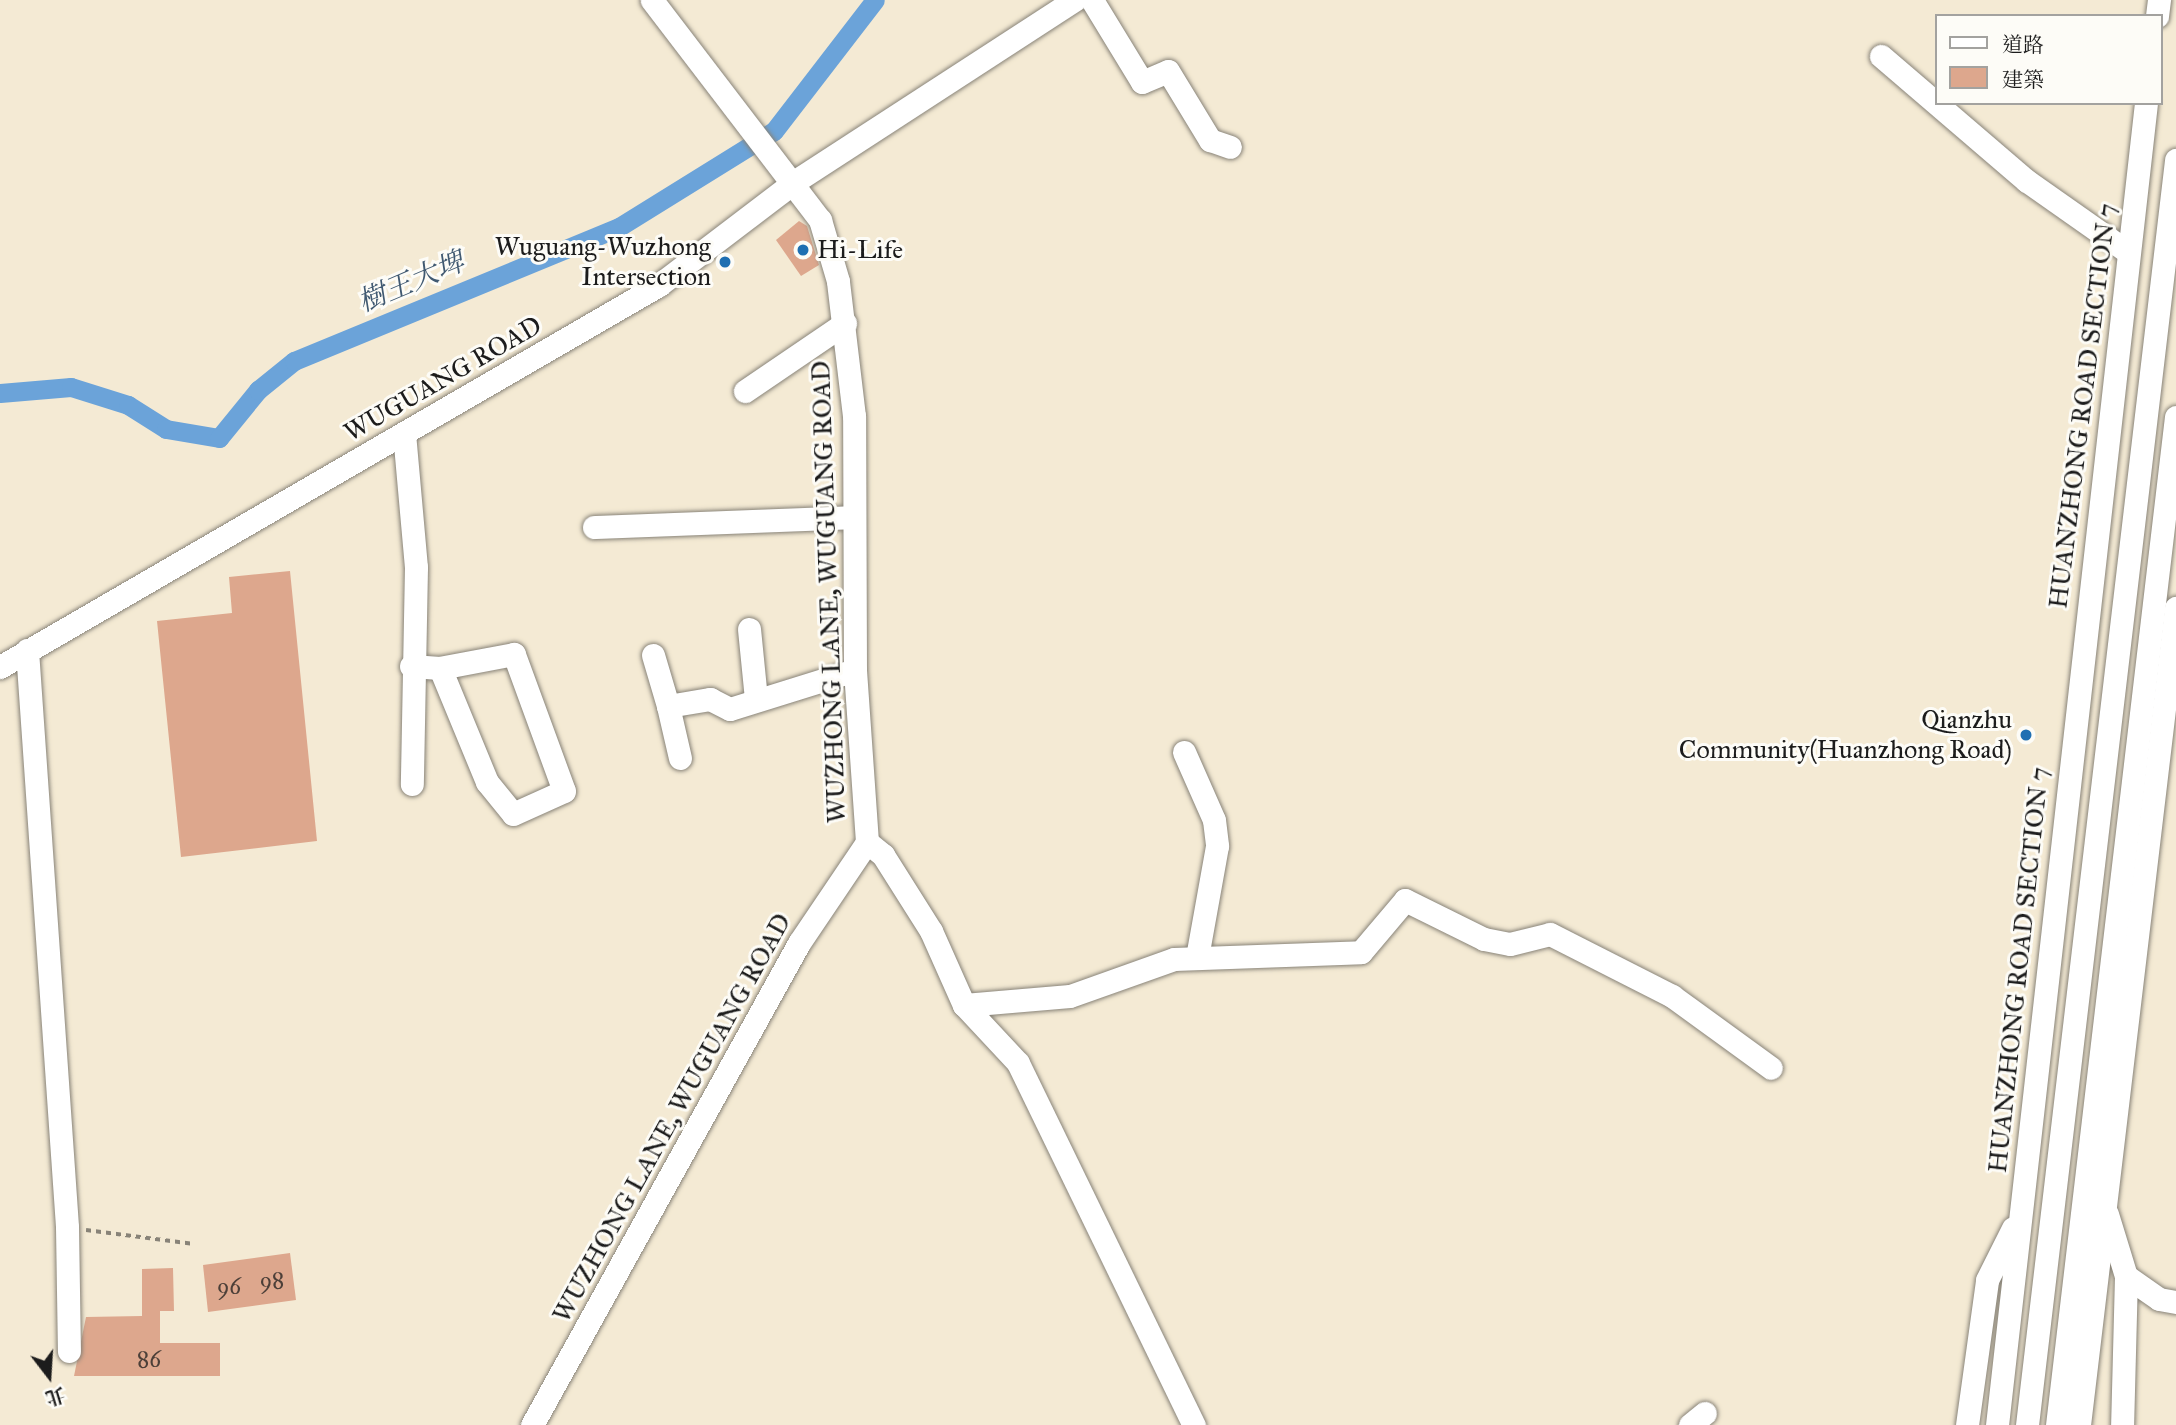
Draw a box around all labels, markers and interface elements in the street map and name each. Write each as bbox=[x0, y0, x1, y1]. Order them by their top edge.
legend bbox=[1934, 14, 2162, 105]
text: 道路 bbox=[2002, 32, 2044, 58]
text: 建築 bbox=[2002, 67, 2044, 93]
street label: HUANZHONG ROAD SECTION 7 bbox=[2043, 202, 2123, 610]
place label: Wuguang-Wuzhong Intersection bbox=[495, 231, 711, 292]
place label: Hi-Life bbox=[817, 234, 903, 266]
marker: Hi-Life bbox=[795, 242, 811, 258]
water label: 樹王大埤 bbox=[353, 245, 469, 319]
marker: Wuguang-Wuzhong Intersection bbox=[717, 254, 733, 270]
street label: WUGUANG ROAD bbox=[339, 310, 547, 448]
street label: WUZHONG LANE, WUGUANG ROAD bbox=[805, 360, 853, 824]
place label: Qianzhu Community(Huanzhong Road) bbox=[1679, 704, 2012, 766]
marker: Qianzhu Community(Huanzhong Road) bbox=[2018, 727, 2034, 743]
street label: HUANZHONG ROAD SECTION 7 bbox=[1982, 766, 2056, 1174]
street label: WUZHONG LANE, WUGUANG ROAD bbox=[546, 908, 798, 1328]
house number: 98 bbox=[260, 1266, 284, 1294]
house number: 96 bbox=[217, 1272, 241, 1300]
north arrow bbox=[14, 1341, 84, 1411]
house number: 86 bbox=[137, 1345, 161, 1373]
text: 北 bbox=[43, 1383, 68, 1410]

